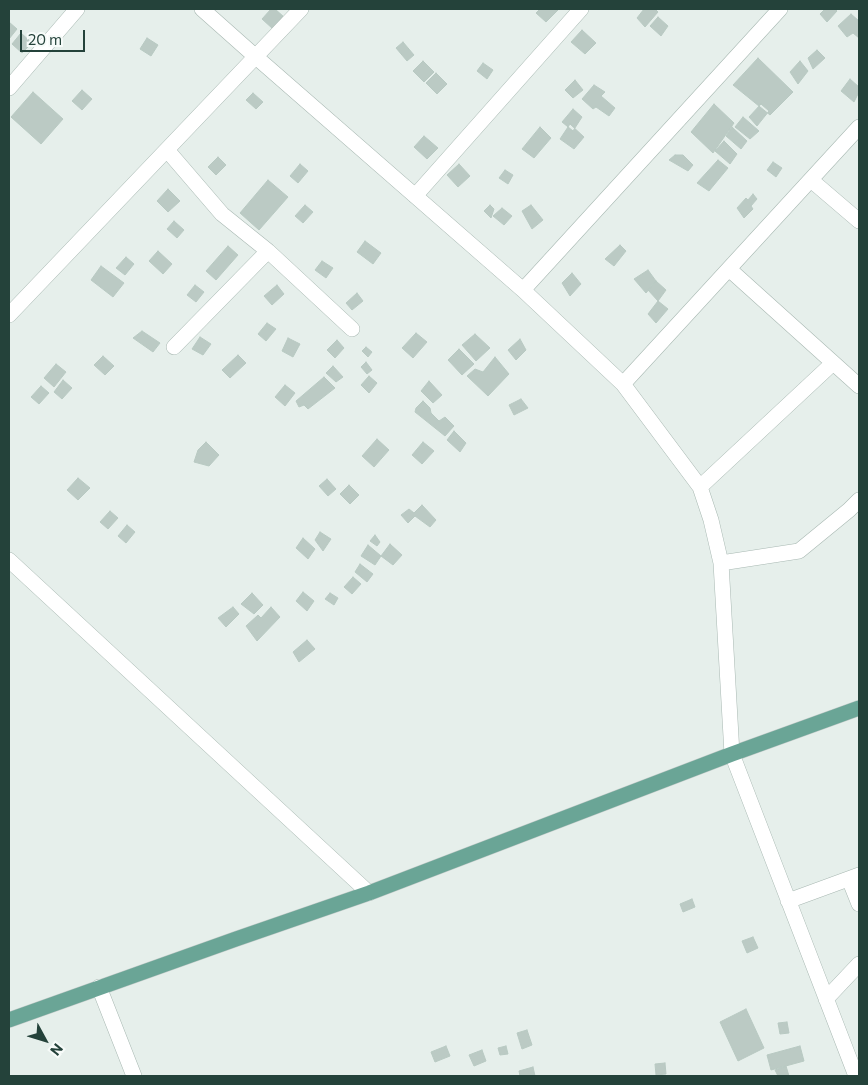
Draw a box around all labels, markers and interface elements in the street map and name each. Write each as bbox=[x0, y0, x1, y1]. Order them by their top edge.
scale bar bbox=[22, 20, 88, 52]
text: 20 m bbox=[28, 30, 62, 48]
north arrow bbox=[20, 1015, 70, 1065]
text: N bbox=[47, 1040, 67, 1059]

